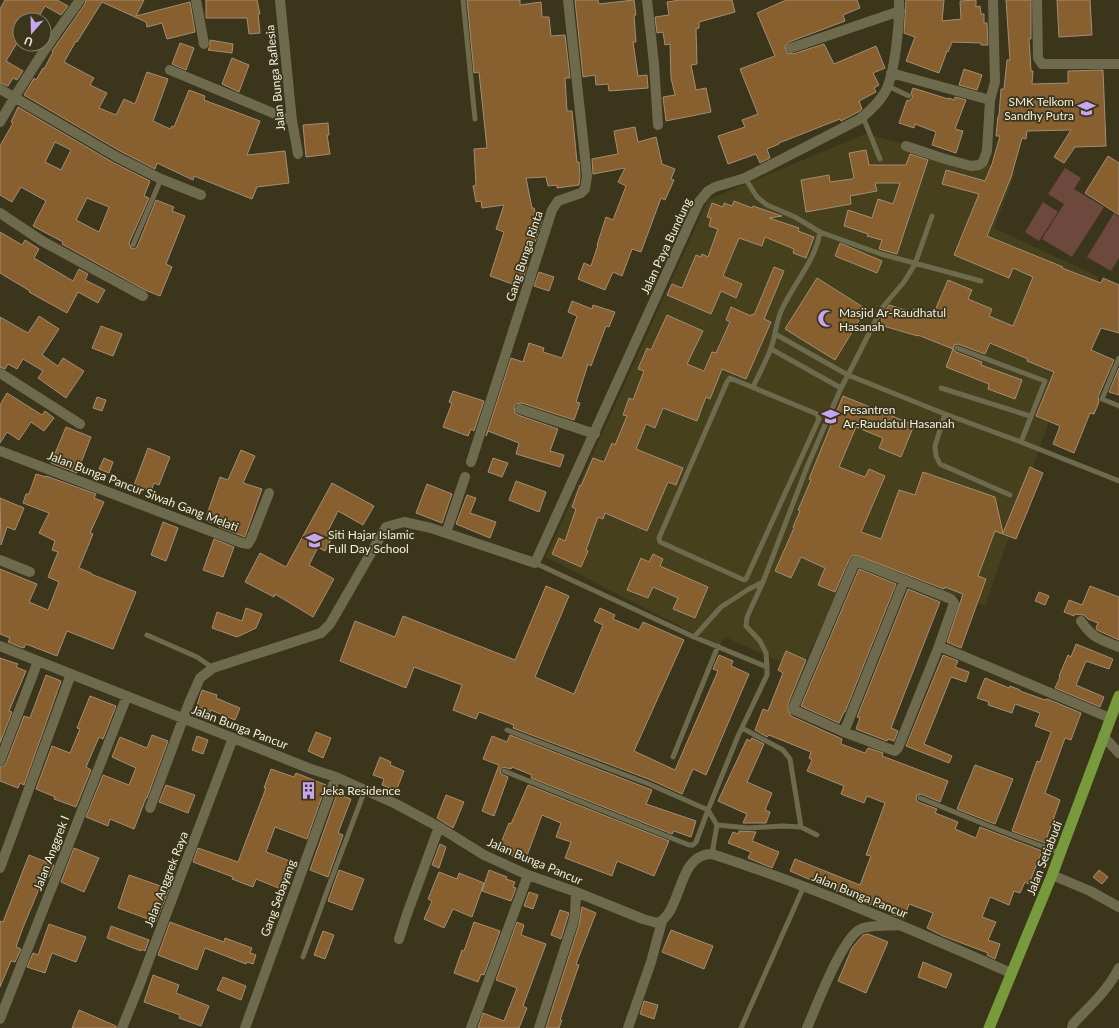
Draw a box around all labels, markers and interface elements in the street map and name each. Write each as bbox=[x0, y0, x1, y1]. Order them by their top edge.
north arrow bbox=[12, 12, 52, 52]
street label: Jalan Bunga Raflesia bbox=[262, 24, 288, 132]
text: U bbox=[22, 34, 34, 49]
place label: SMK Telkom Sandhy Putra bbox=[1004, 94, 1074, 123]
school or university icon: SMK Telkom Sandhy Putra bbox=[1077, 98, 1097, 118]
street label: Jalan Paya Bundung bbox=[637, 195, 695, 297]
street label: Gang Bunga Rinta bbox=[502, 209, 546, 303]
place label: Masjid Ar-Raudhatul Hasanah bbox=[839, 305, 946, 334]
mosque icon: Masjid Ar-Raudhatul Hasanah bbox=[816, 309, 836, 329]
place label: Pesantren Ar-Raudatul Hasanah bbox=[843, 402, 955, 431]
school or university icon: Pesantren Ar-Raudatul Hasanah bbox=[820, 406, 840, 426]
street label: Jalan Bunga Pancur Siwah Gang Melati bbox=[45, 448, 241, 534]
place label: Siti Hajar Islamic Full Day School bbox=[328, 527, 415, 556]
school or university icon: Siti Hajar Islamic Full Day School bbox=[305, 531, 325, 551]
street label: Jalan Bunga Pancur bbox=[190, 702, 291, 753]
building icon: Jeka Residence bbox=[298, 780, 318, 800]
place label: Jeka Residence bbox=[321, 783, 401, 798]
street label: Jalan Anggrek I bbox=[30, 813, 72, 893]
street label: Jalan Setiabudi bbox=[1023, 819, 1065, 897]
street label: Jalan Anggrek Raya bbox=[141, 829, 191, 929]
street label: Jalan Bunga Pancur bbox=[485, 834, 586, 888]
street label: Gang Sebayang bbox=[257, 857, 299, 939]
street label: Jalan Bunga Pancur bbox=[810, 869, 911, 921]

